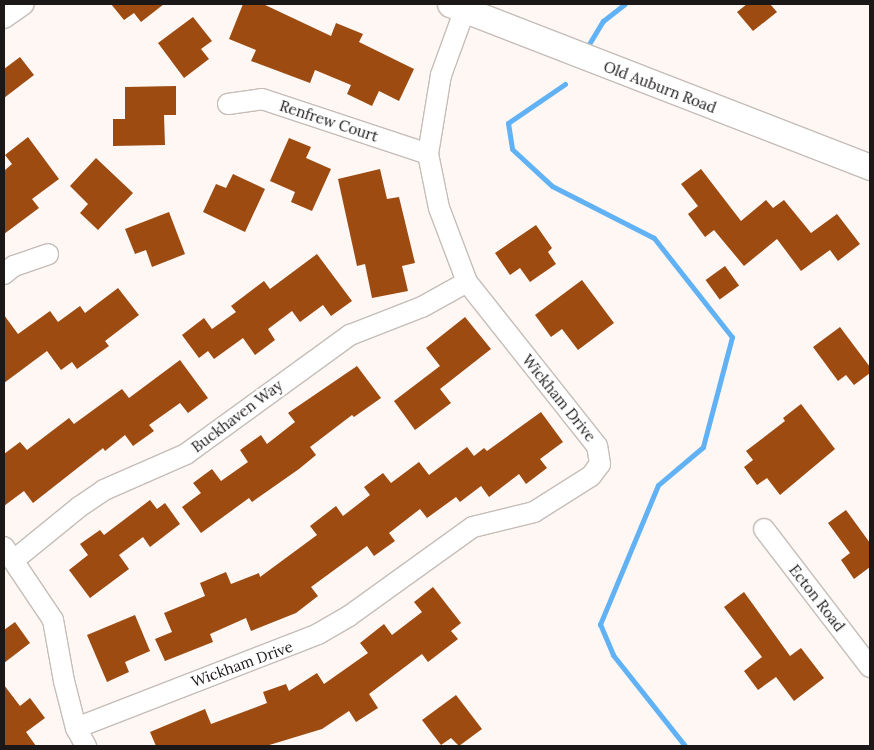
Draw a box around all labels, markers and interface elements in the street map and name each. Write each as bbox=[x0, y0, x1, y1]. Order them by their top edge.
street label: Old Auburn Road bbox=[601, 57, 719, 117]
street label: Renfrew Court bbox=[277, 97, 381, 145]
street label: Wickham Drive bbox=[518, 351, 600, 445]
street label: Buckhaven Way bbox=[188, 376, 286, 456]
street label: Ecton Road bbox=[785, 561, 849, 635]
street label: Wickham Drive bbox=[189, 637, 295, 691]

